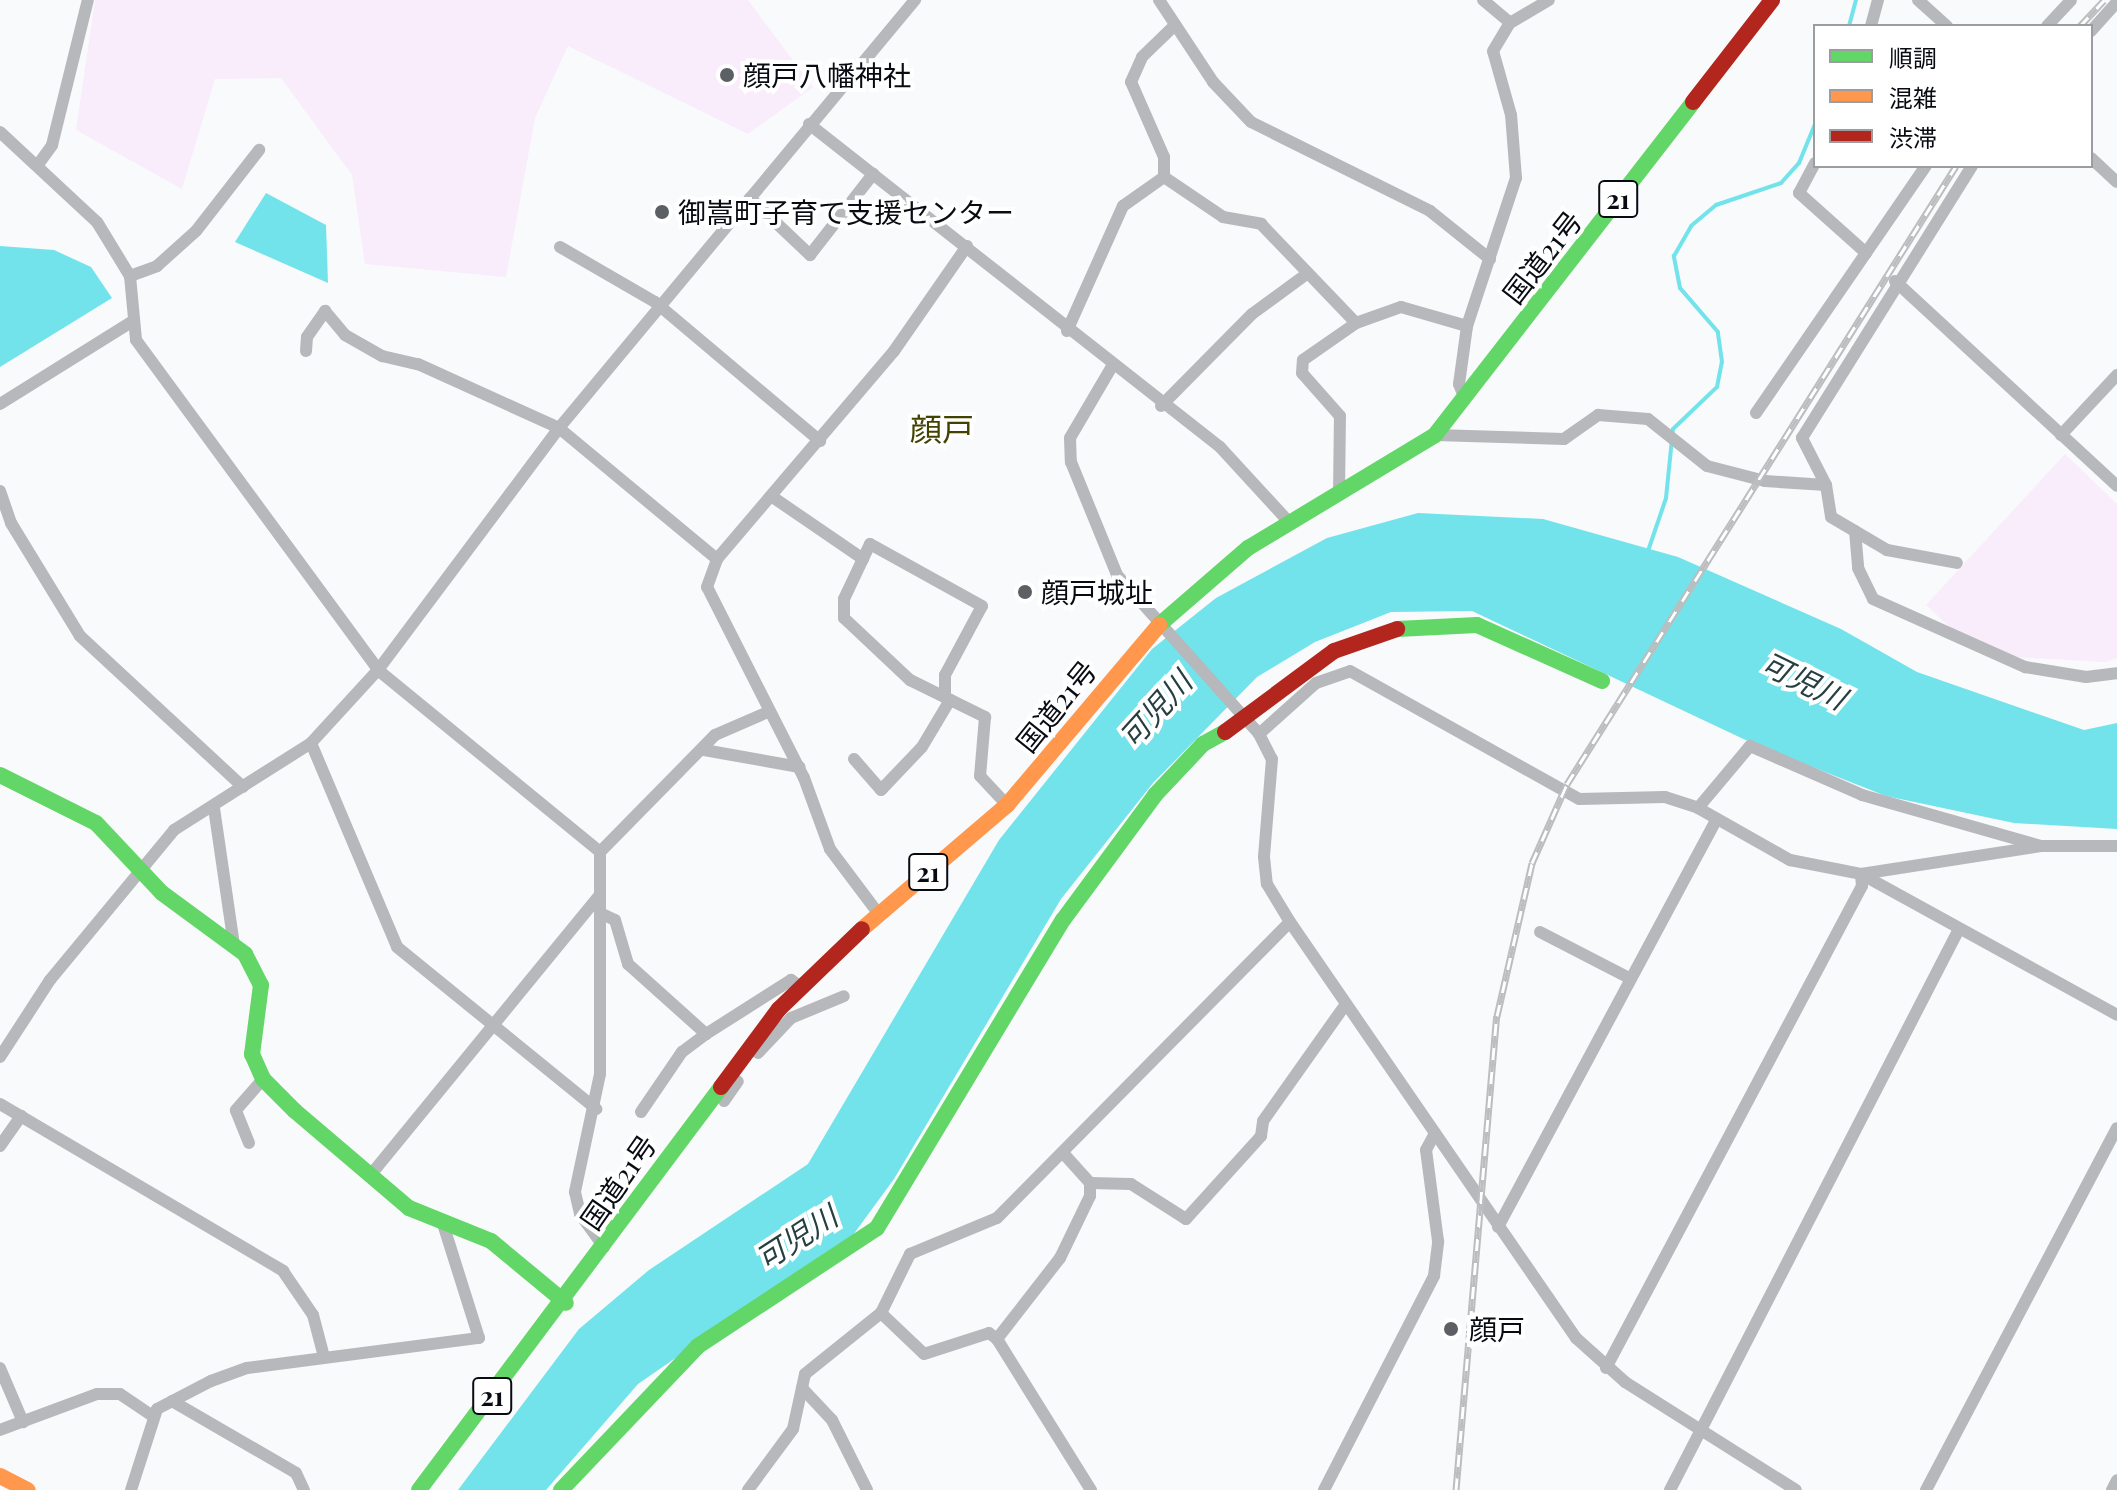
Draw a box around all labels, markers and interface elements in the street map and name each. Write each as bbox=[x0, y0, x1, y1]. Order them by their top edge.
legend bbox=[1813, 24, 2093, 168]
text: 順調 bbox=[1889, 41, 1937, 73]
place label: 顔戸八幡神社 bbox=[743, 58, 911, 92]
marker: 顔戸八幡神社 bbox=[718, 66, 736, 84]
text: 混雑 bbox=[1889, 81, 1937, 113]
text: 渋滞 bbox=[1889, 121, 1937, 153]
road number: 21 bbox=[1598, 177, 1638, 221]
place label: 御嵩町子育て支援センター bbox=[678, 195, 1014, 229]
marker: 御嵩町子育て支援センター bbox=[653, 203, 671, 221]
street label: 国道21号 bbox=[1496, 204, 1588, 310]
district label: 顔戸 bbox=[910, 409, 974, 447]
place label: 顔戸城址 bbox=[1041, 575, 1153, 609]
marker: 顔戸城址 bbox=[1016, 583, 1034, 601]
water label: 可児川 bbox=[1756, 644, 1852, 716]
street label: 国道21号 bbox=[1009, 654, 1103, 758]
water label: 可児川 bbox=[1112, 664, 1198, 754]
road number: 21 bbox=[908, 850, 948, 894]
street label: 国道21号 bbox=[573, 1128, 663, 1236]
water label: 可児川 bbox=[748, 1197, 844, 1277]
place label: 顔戸 bbox=[1469, 1312, 1525, 1346]
marker: 顔戸 bbox=[1440, 1318, 1462, 1340]
road number: 21 bbox=[472, 1374, 512, 1418]

